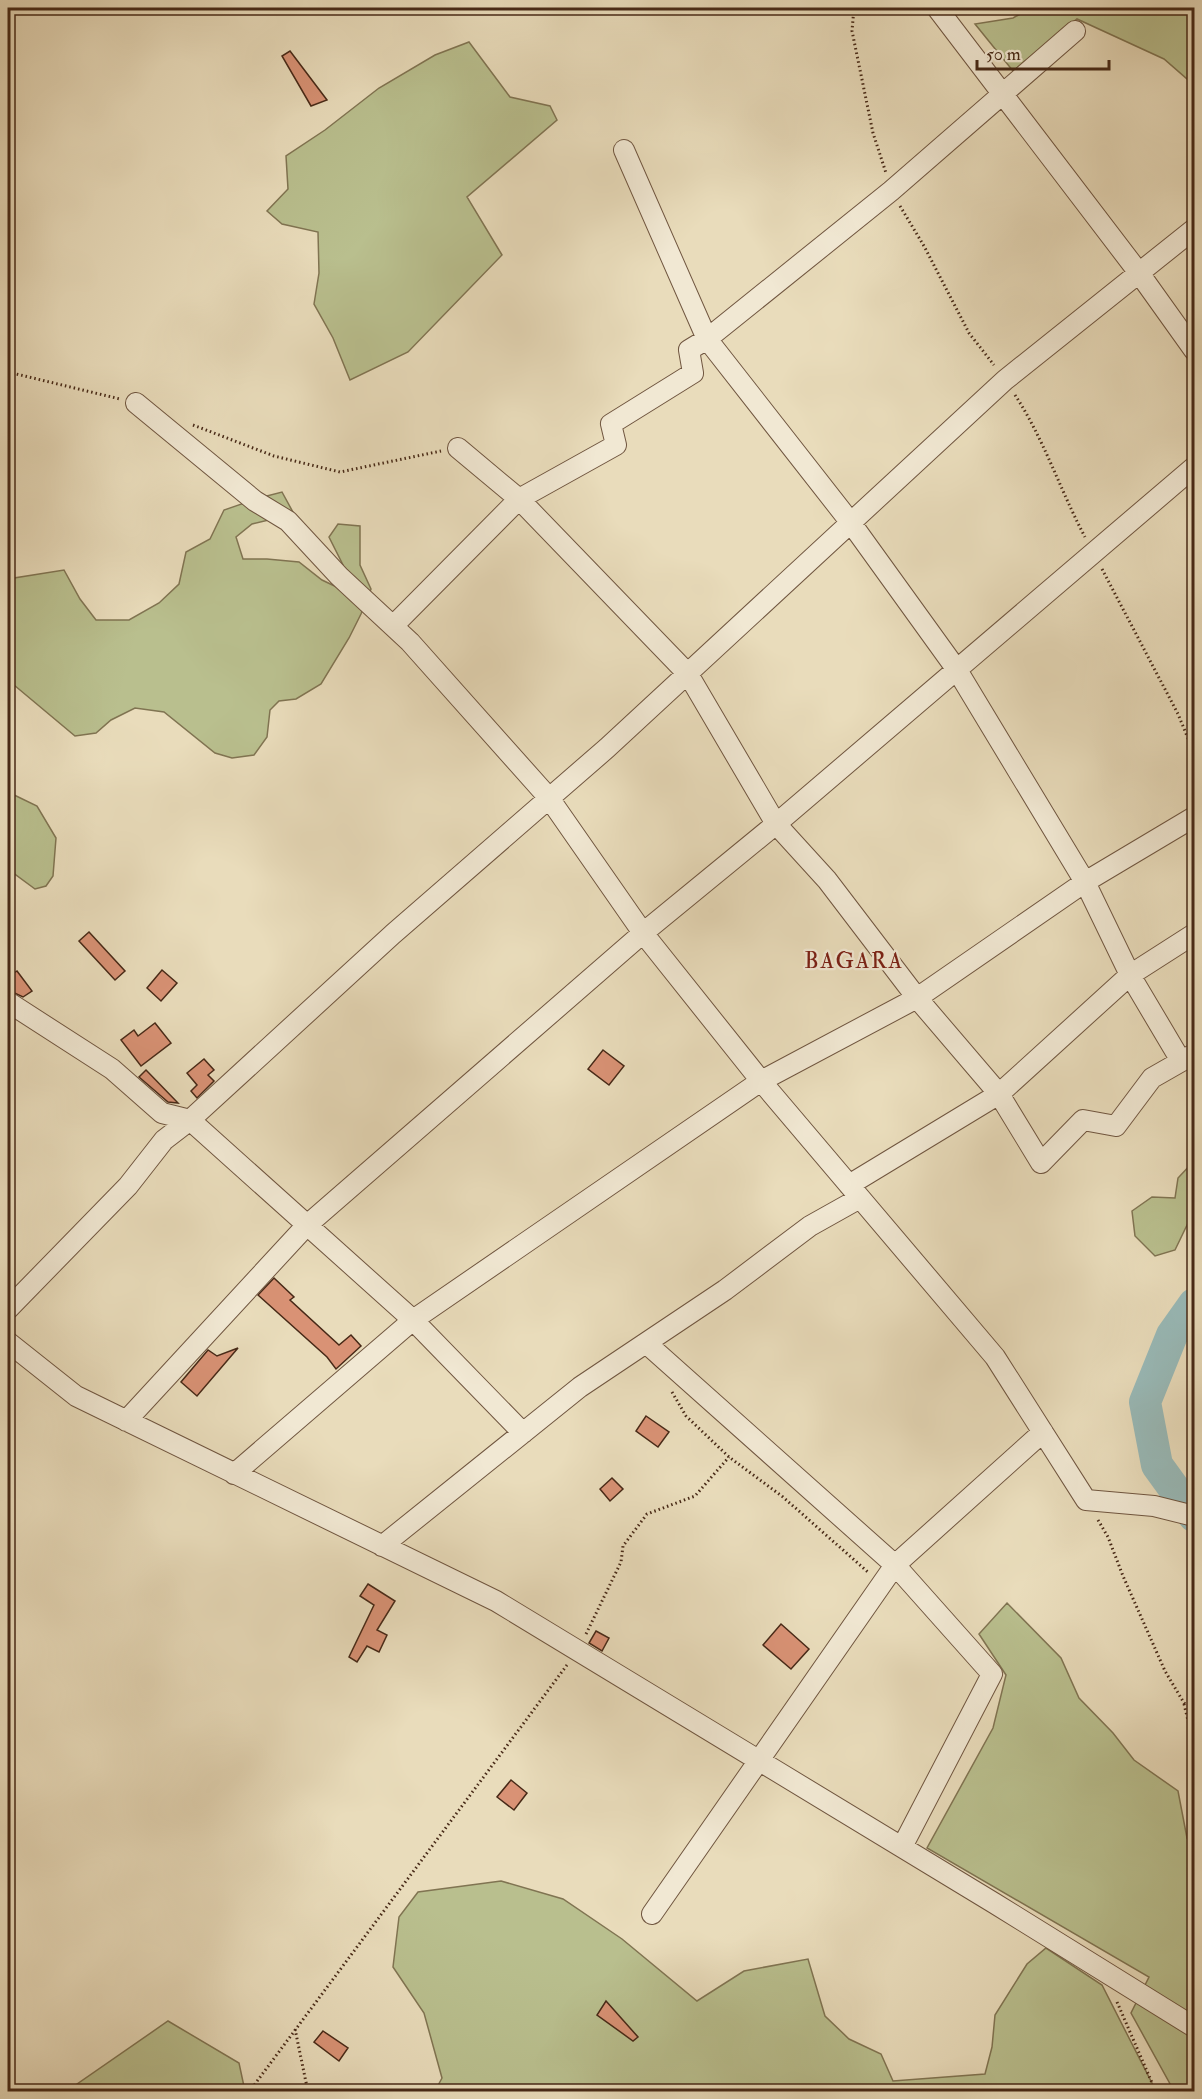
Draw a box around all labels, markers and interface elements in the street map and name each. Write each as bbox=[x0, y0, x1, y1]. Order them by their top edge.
scale bar bbox=[977, 33, 1109, 71]
text: 50 m bbox=[986, 43, 1021, 66]
district label: BAGARA bbox=[804, 947, 904, 975]

